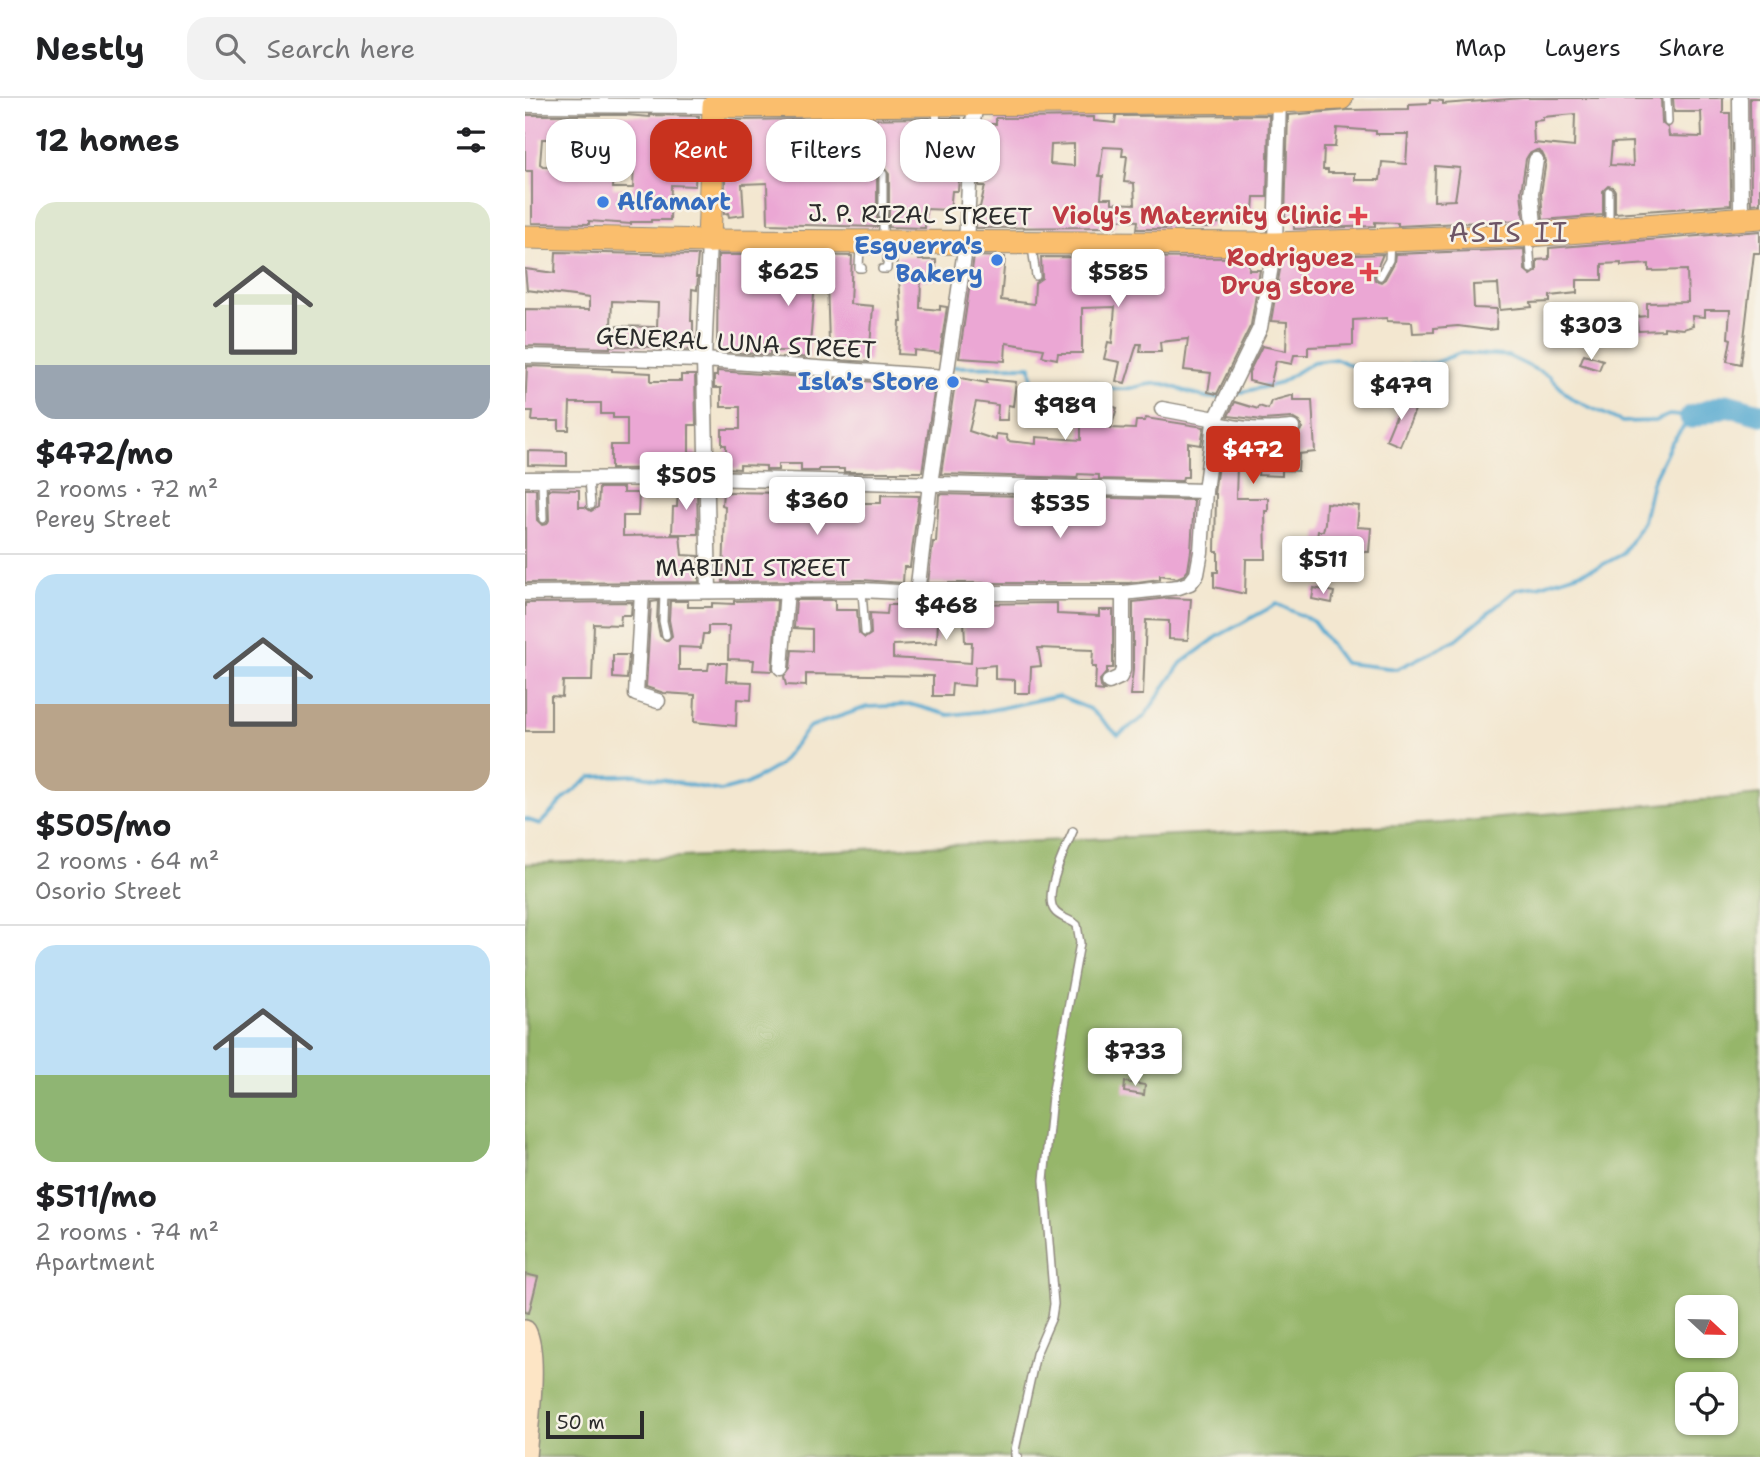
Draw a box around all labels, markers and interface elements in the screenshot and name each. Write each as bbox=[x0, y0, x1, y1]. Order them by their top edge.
search box bbox=[187, 17, 677, 80]
text: Nestly bbox=[35, 26, 145, 71]
icon: search bbox=[211, 29, 249, 67]
text: Search here bbox=[267, 31, 415, 66]
text: Map bbox=[1455, 32, 1506, 64]
text: Layers bbox=[1544, 32, 1621, 64]
text: Share bbox=[1659, 32, 1725, 64]
chip: Buy bbox=[546, 119, 636, 182]
chip: Rent bbox=[650, 119, 752, 182]
chip: Filters bbox=[766, 119, 886, 182]
chip: New bbox=[900, 119, 1000, 182]
text: 12 homes bbox=[35, 120, 179, 161]
icon: filters bbox=[452, 121, 490, 159]
place label: Alfamart bbox=[617, 186, 731, 218]
marker: Alfamart bbox=[595, 194, 611, 210]
street label: J. P. RIZAL STREET bbox=[808, 197, 1033, 233]
place label: Violy's Maternity Clinic bbox=[1052, 200, 1342, 232]
marker: Violy's Maternity Clinic bbox=[1348, 206, 1368, 226]
district label: ASIS II bbox=[1448, 213, 1570, 251]
place label: Esguerra's Bakery bbox=[854, 230, 983, 290]
place label: Rodriguez Drug store bbox=[1221, 242, 1355, 302]
icon: home bbox=[200, 247, 326, 373]
pin: $625 bbox=[747, 248, 829, 308]
pin: $585 bbox=[1077, 250, 1159, 309]
marker: Esguerra's Bakery bbox=[989, 252, 1005, 268]
text: $625 bbox=[757, 256, 819, 286]
text: $585 bbox=[1088, 257, 1148, 287]
marker: Rodriguez Drug store bbox=[1361, 264, 1377, 280]
pin: $303 bbox=[1550, 302, 1632, 362]
text: $303 bbox=[1559, 310, 1623, 340]
street label: GENERAL LUNA STREET bbox=[595, 320, 877, 366]
pin: $479 bbox=[1360, 362, 1442, 422]
place label: Isla's Store bbox=[798, 366, 939, 398]
text: $479 bbox=[1370, 370, 1432, 400]
marker: Isla's Store bbox=[945, 374, 961, 390]
pin: $989 bbox=[1024, 382, 1106, 442]
text: $989 bbox=[1033, 390, 1097, 420]
pin: $472 bbox=[1212, 426, 1294, 486]
text: $472/mo bbox=[35, 433, 174, 474]
text: $472 bbox=[1222, 434, 1284, 464]
pin: $505 bbox=[645, 452, 727, 512]
text: $505 bbox=[656, 460, 716, 490]
text: 2 rooms · 72 m² bbox=[35, 474, 218, 504]
pin: $360 bbox=[776, 478, 858, 537]
pin: $535 bbox=[1019, 480, 1101, 540]
text: $360 bbox=[785, 485, 849, 515]
text: $535 bbox=[1030, 488, 1090, 518]
text: Perey Street bbox=[35, 504, 171, 534]
pin: $511 bbox=[1282, 536, 1364, 596]
text: $511 bbox=[1298, 544, 1348, 574]
street label: MABINI STREET bbox=[655, 552, 851, 584]
pin: $468 bbox=[905, 582, 987, 642]
text: $468 bbox=[914, 590, 978, 620]
icon: home bbox=[200, 619, 326, 745]
text: $505/mo bbox=[35, 805, 172, 846]
text: 2 rooms · 64 m² bbox=[35, 846, 219, 876]
text: Osorio Street bbox=[35, 876, 182, 906]
icon: home bbox=[200, 990, 326, 1116]
pin: $733 bbox=[1094, 1028, 1176, 1088]
text: $733 bbox=[1104, 1036, 1166, 1066]
text: $511/mo bbox=[35, 1176, 157, 1217]
text: 2 rooms · 74 m² bbox=[35, 1217, 219, 1247]
text: Apartment bbox=[35, 1247, 155, 1277]
north arrow bbox=[1675, 1295, 1738, 1358]
map controls bbox=[1675, 1295, 1738, 1435]
button: locate bbox=[1675, 1372, 1738, 1435]
scale bar bbox=[546, 1408, 644, 1440]
text: 50 m bbox=[557, 1410, 605, 1435]

